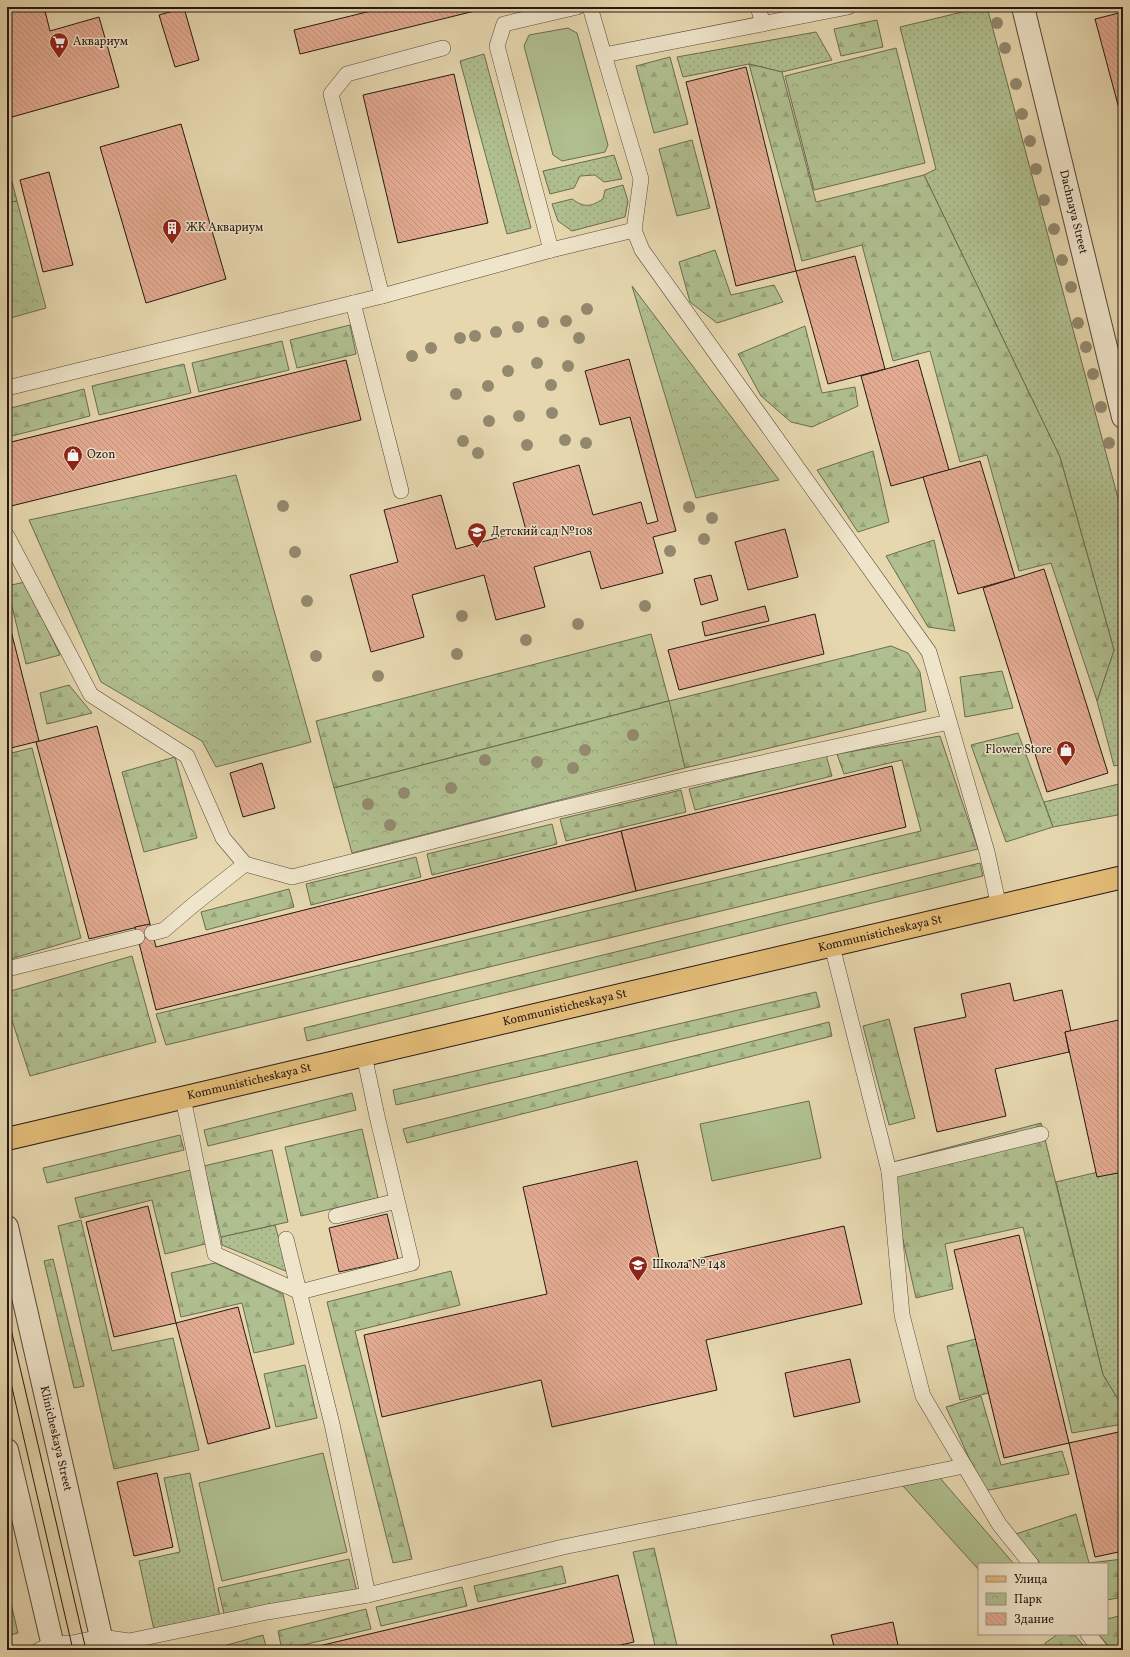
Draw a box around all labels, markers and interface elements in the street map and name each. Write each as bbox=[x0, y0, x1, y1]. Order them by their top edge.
supermarket icon: Аквариум bbox=[48, 31, 70, 59]
place label: Аквариум bbox=[73, 34, 128, 50]
street label: Dachnaya Street bbox=[1055, 168, 1091, 256]
building icon: ЖК Аквариум bbox=[161, 217, 183, 245]
place label: ЖК Аквариум bbox=[186, 220, 263, 236]
shop icon: Ozon bbox=[62, 444, 84, 472]
place label: Ozon bbox=[87, 447, 115, 463]
school or university icon: Детский сад №108 bbox=[466, 521, 488, 549]
place label: Детский сад №108 bbox=[491, 524, 593, 540]
shop icon: Flower Store bbox=[1055, 739, 1077, 767]
place label: Flower Store bbox=[985, 742, 1052, 758]
street label: Kommunisticheskaya St bbox=[817, 912, 944, 956]
street label: Kommunisticheskaya St bbox=[501, 986, 628, 1030]
street label: Kommunisticheskaya St bbox=[186, 1060, 313, 1104]
school or university icon: Школа № 148 bbox=[627, 1254, 649, 1282]
place label: Школа № 148 bbox=[652, 1257, 726, 1273]
street label: Klinicheskaya Street bbox=[36, 1384, 75, 1493]
legend bbox=[978, 1563, 1108, 1635]
text: Улица bbox=[1014, 1572, 1047, 1588]
text: Парк bbox=[1014, 1592, 1042, 1608]
text: Здание bbox=[1014, 1612, 1054, 1628]

